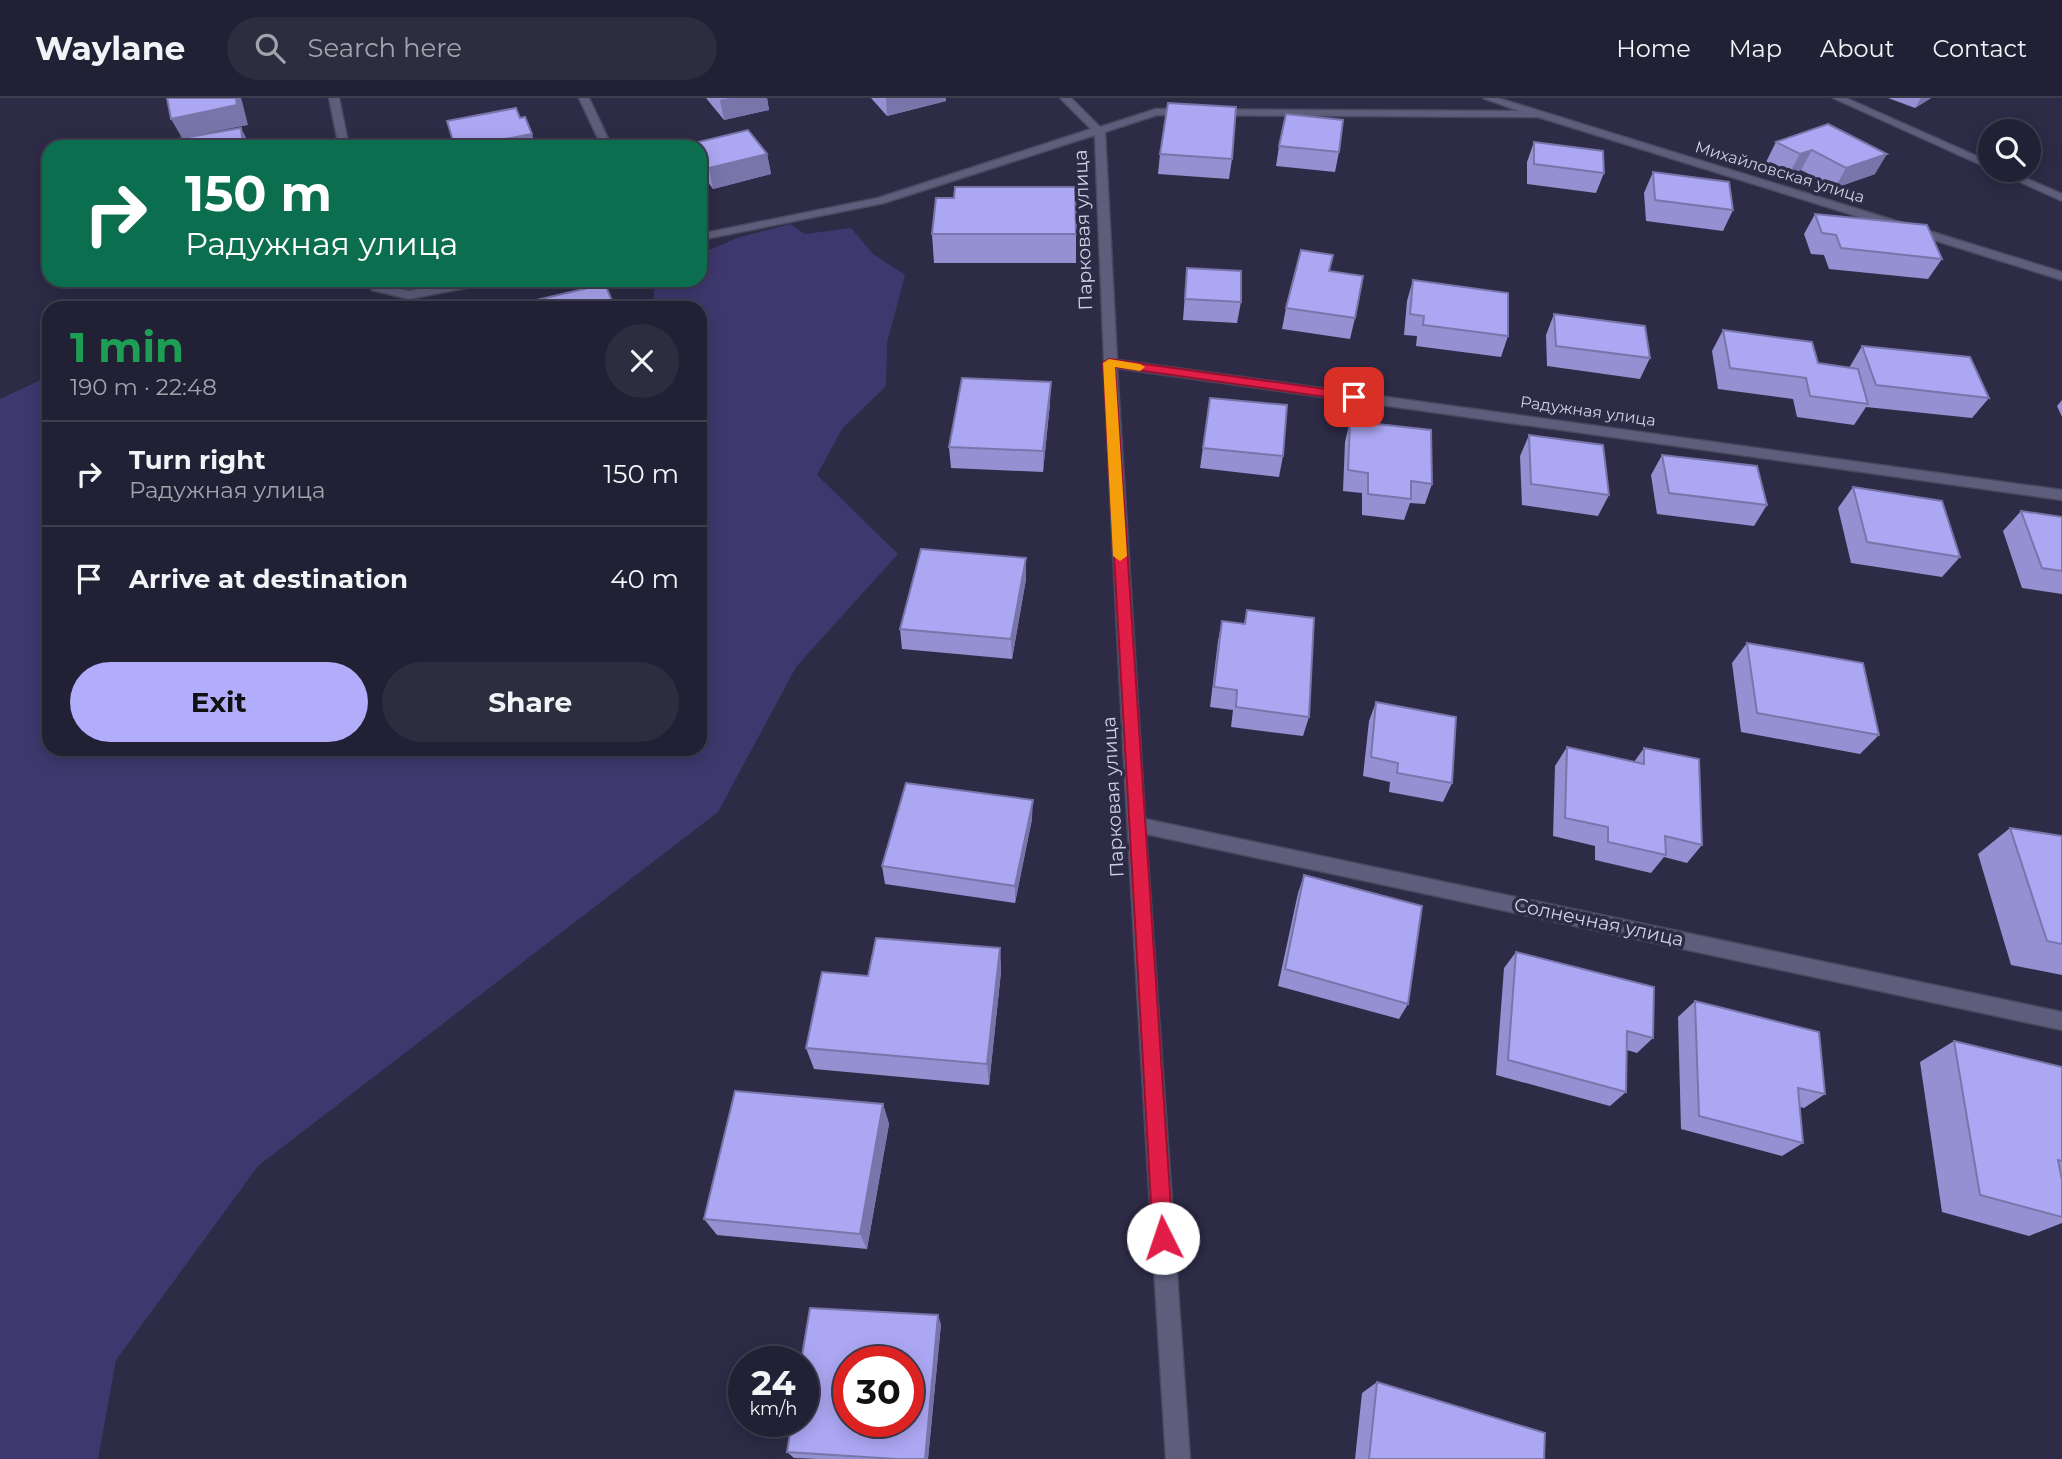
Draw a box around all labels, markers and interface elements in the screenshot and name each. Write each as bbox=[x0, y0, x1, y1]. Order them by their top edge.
search box bbox=[227, 17, 717, 80]
text: Waylane bbox=[35, 28, 185, 68]
icon: search bbox=[251, 29, 289, 67]
text: Search here bbox=[307, 32, 462, 64]
text: Home bbox=[1616, 34, 1691, 63]
text: Map bbox=[1729, 34, 1782, 63]
text: About bbox=[1820, 34, 1894, 63]
text: Contact bbox=[1932, 34, 2027, 63]
map controls bbox=[1978, 119, 2041, 182]
button: search bbox=[1978, 119, 2041, 182]
street label: Михайловская улица bbox=[1693, 137, 1867, 207]
street label: Парковая улица bbox=[1069, 149, 1097, 311]
text: 150 m bbox=[185, 164, 332, 223]
icon: right bbox=[70, 168, 161, 259]
text: Радужная улица bbox=[185, 224, 458, 263]
text: 1 min bbox=[70, 321, 184, 373]
button: close bbox=[605, 324, 679, 398]
pin bbox=[1324, 367, 1384, 427]
text: 190 m · 22:48 bbox=[70, 373, 217, 401]
icon: arrive bbox=[1335, 378, 1373, 416]
street label: Радужная улица bbox=[1519, 392, 1657, 430]
text: Turn right bbox=[129, 444, 265, 476]
icon: right bbox=[70, 455, 108, 493]
text: 150 m bbox=[603, 458, 679, 490]
text: Радужная улица bbox=[129, 476, 325, 504]
icon: arrive bbox=[70, 560, 108, 598]
text: Arrive at destination bbox=[129, 563, 408, 595]
text: 40 m bbox=[610, 563, 679, 595]
button: Exit bbox=[70, 662, 368, 742]
button: Share bbox=[382, 662, 679, 742]
street label: Парковая улица bbox=[1097, 716, 1129, 878]
street label: Солнечная улица bbox=[1512, 893, 1686, 951]
position arrow bbox=[1126, 1201, 1200, 1275]
speed limit sign: 30 bbox=[833, 1346, 924, 1437]
text: 24 bbox=[751, 1361, 796, 1404]
text: km/h bbox=[749, 1398, 798, 1420]

